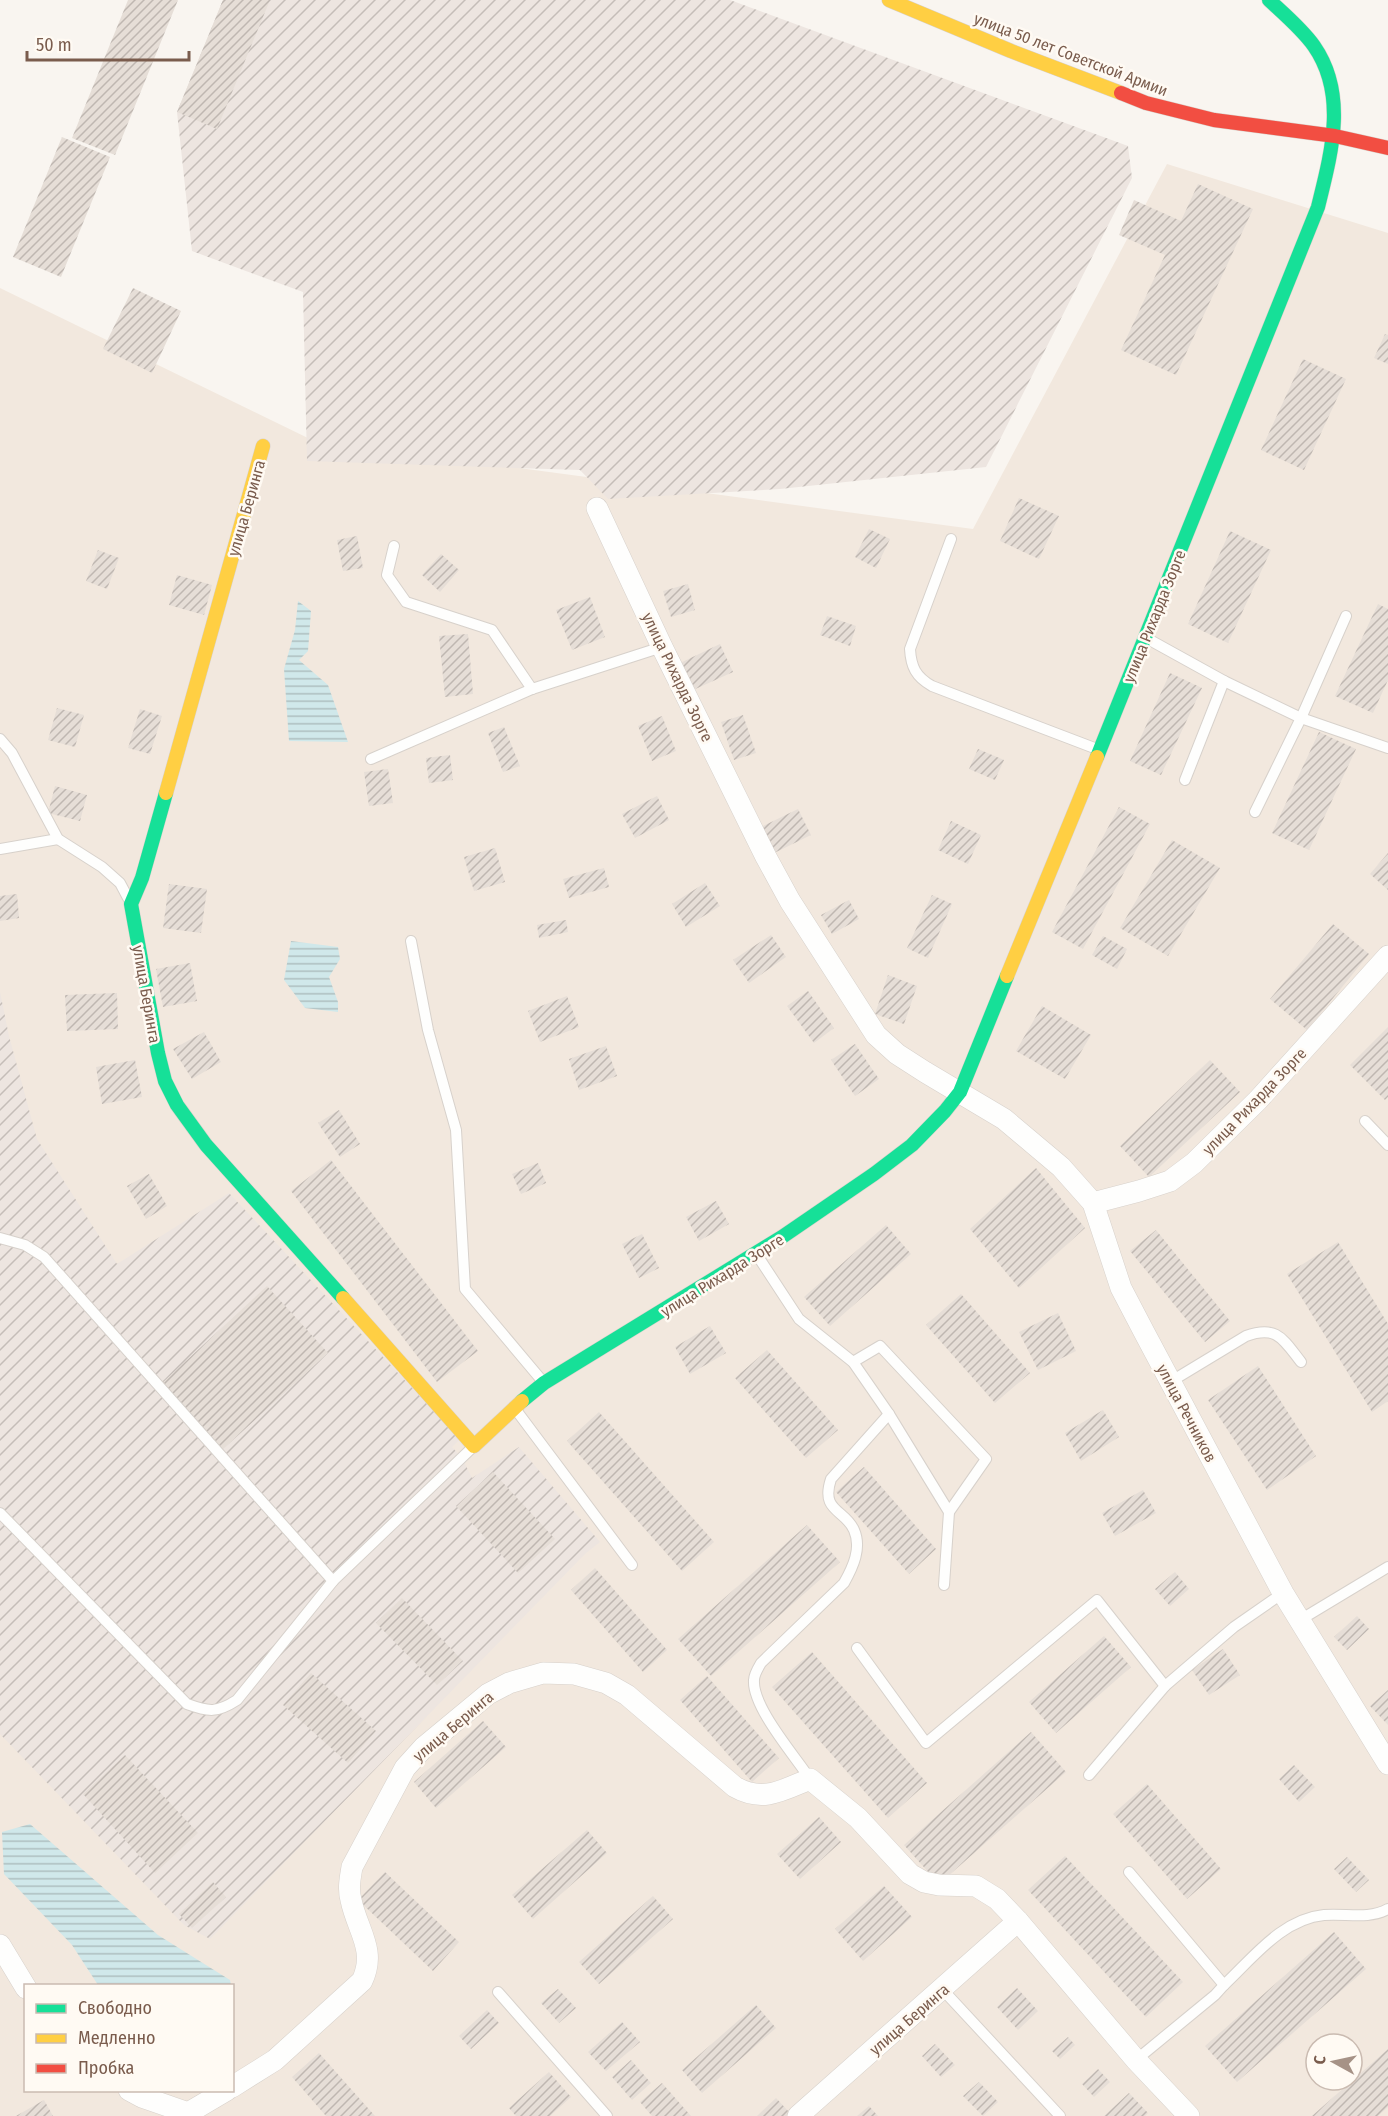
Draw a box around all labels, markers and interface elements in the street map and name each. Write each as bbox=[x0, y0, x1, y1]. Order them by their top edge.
street label: улица 50 лет Советской Армии bbox=[971, 9, 1170, 100]
scale bar bbox=[27, 24, 189, 62]
text: 50 m bbox=[36, 34, 72, 56]
street label: улица Беринга bbox=[224, 458, 269, 558]
street label: улица Рихарда Зорге bbox=[1119, 547, 1190, 685]
street label: улица Рихарда Зорге bbox=[638, 610, 717, 745]
street label: улица Беринга bbox=[129, 944, 165, 1045]
street label: улица Рихарда Зорге bbox=[1198, 1044, 1310, 1159]
street label: улица Рихарда Зорге bbox=[657, 1230, 787, 1321]
street label: улица Речников bbox=[1153, 1361, 1220, 1466]
street label: улица Беринга bbox=[409, 1687, 498, 1766]
street label: улица Беринга bbox=[866, 1980, 953, 2059]
legend bbox=[24, 1984, 234, 2092]
text: Свободно bbox=[78, 1997, 152, 2019]
text: Медленно bbox=[78, 2027, 156, 2049]
north arrow bbox=[1304, 2032, 1364, 2092]
text: С bbox=[1310, 2054, 1330, 2065]
text: Пробка bbox=[78, 2057, 134, 2079]

